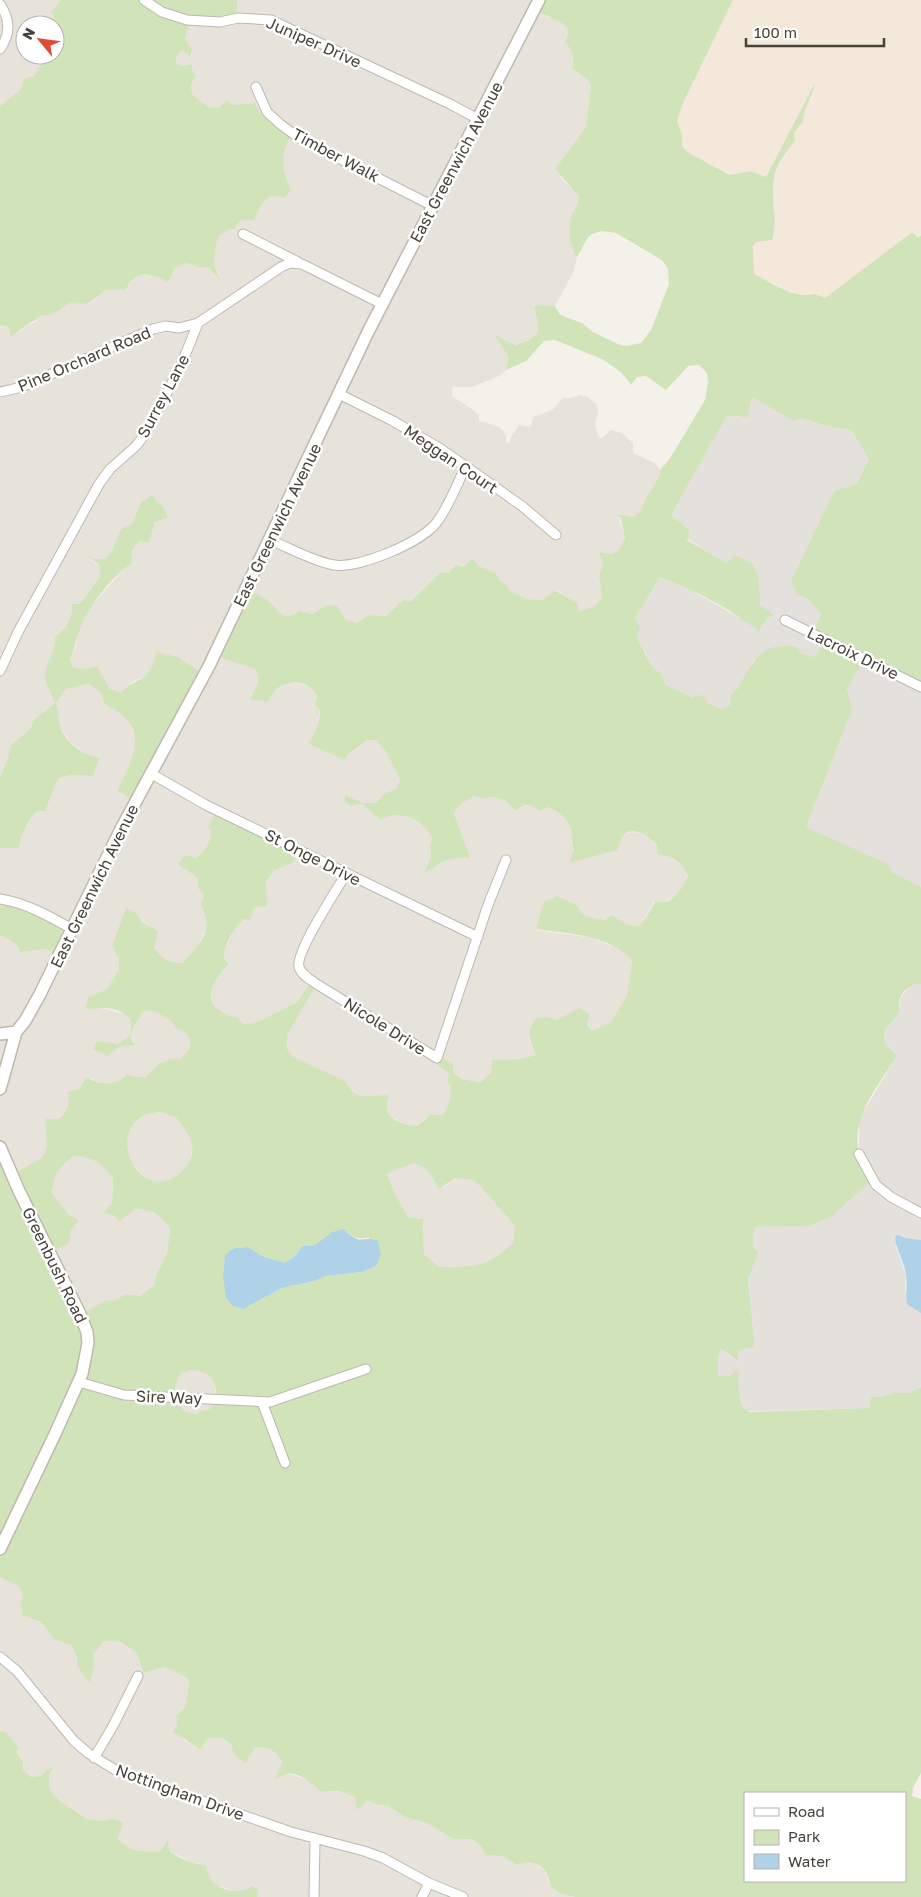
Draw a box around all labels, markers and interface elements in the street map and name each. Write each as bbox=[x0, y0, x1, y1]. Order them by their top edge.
street label: Juniper Drive bbox=[263, 12, 365, 72]
north arrow bbox=[15, 15, 65, 65]
scale bar bbox=[746, 15, 884, 47]
text: 100 m bbox=[754, 23, 797, 41]
text: N bbox=[18, 25, 38, 42]
street label: East Greenwich Avenue bbox=[405, 78, 507, 246]
street label: Timber Walk bbox=[289, 124, 383, 186]
street label: Pine Orchard Road bbox=[14, 322, 154, 396]
street label: Surrey Lane bbox=[133, 351, 193, 441]
street label: Meggan Court bbox=[400, 420, 502, 498]
street label: East Greenwich Avenue bbox=[229, 440, 325, 610]
street label: Lacroix Drive bbox=[804, 622, 902, 684]
street label: East Greenwich Avenue bbox=[46, 801, 142, 971]
street label: St Onge Drive bbox=[262, 824, 364, 890]
street label: Nicole Drive bbox=[340, 993, 430, 1059]
street label: Greenbush Road bbox=[18, 1204, 92, 1326]
street label: Sire Way bbox=[136, 1386, 203, 1408]
street label: Nottingham Drive bbox=[113, 1760, 247, 1824]
legend bbox=[744, 1792, 906, 1882]
text: Road bbox=[788, 1802, 825, 1820]
text: Park bbox=[788, 1827, 821, 1845]
text: Water bbox=[788, 1852, 831, 1870]

